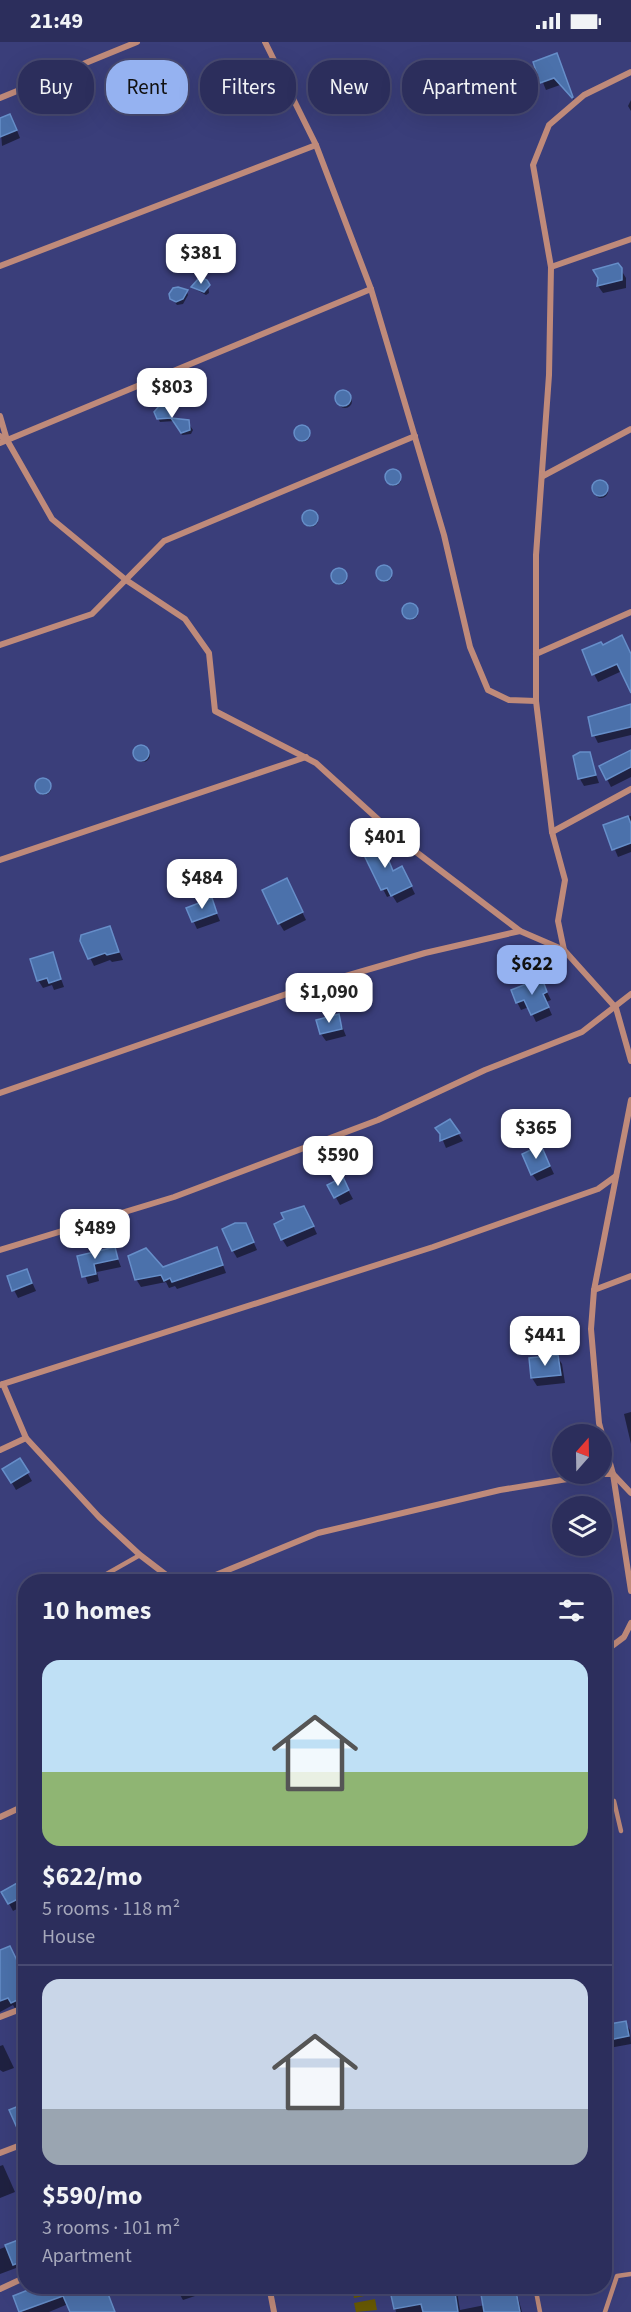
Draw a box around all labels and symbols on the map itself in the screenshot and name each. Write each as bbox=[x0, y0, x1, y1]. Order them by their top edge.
pin: $381 bbox=[165, 234, 237, 285]
pin: $803 bbox=[136, 368, 208, 419]
pin: $401 bbox=[349, 818, 421, 869]
pin: $484 bbox=[166, 859, 238, 910]
pin: $622 bbox=[496, 945, 568, 996]
pin: $1,090 bbox=[280, 973, 378, 1024]
pin: $365 bbox=[500, 1109, 572, 1160]
pin: $590 bbox=[302, 1136, 374, 1187]
pin: $489 bbox=[59, 1209, 131, 1260]
pin: $441 bbox=[509, 1316, 581, 1367]
north arrow bbox=[552, 1424, 612, 1484]

